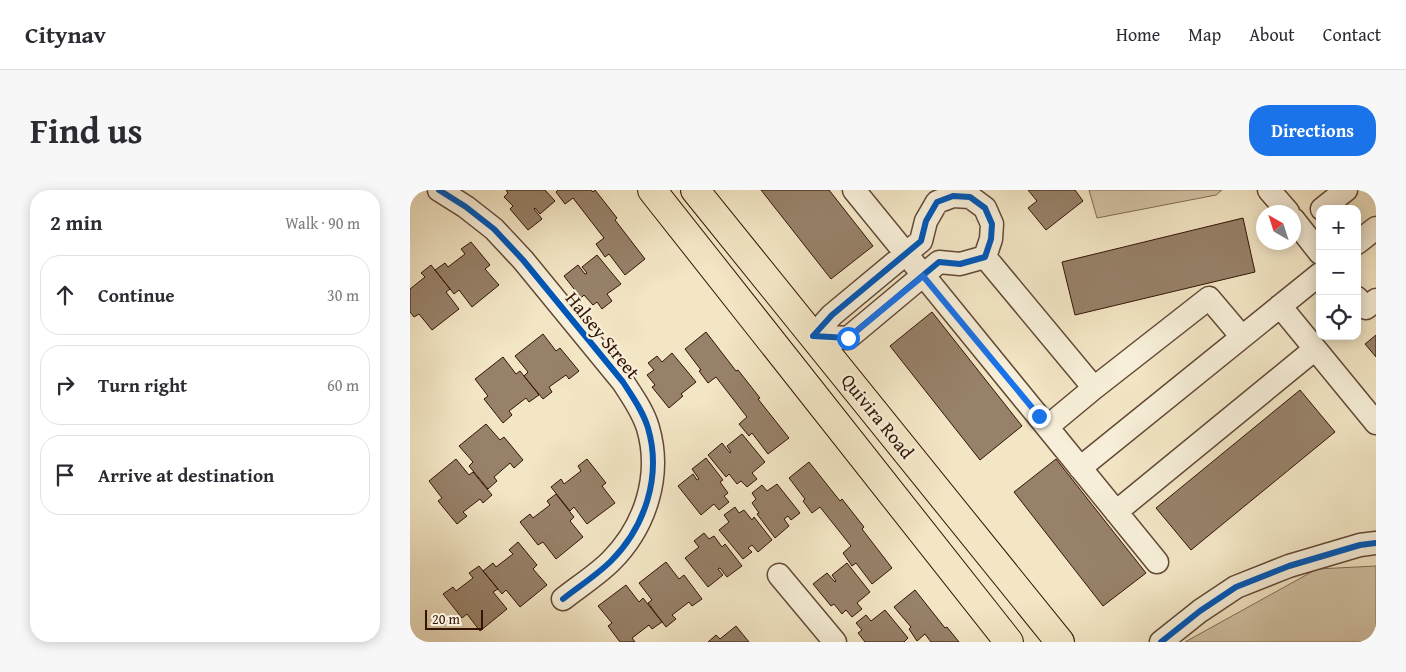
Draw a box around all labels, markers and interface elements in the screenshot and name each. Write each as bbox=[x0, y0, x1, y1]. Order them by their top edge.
text: Citynav bbox=[25, 17, 106, 52]
text: Home bbox=[1116, 21, 1160, 48]
text: Map bbox=[1188, 21, 1221, 48]
text: About bbox=[1249, 21, 1295, 48]
text: Contact bbox=[1323, 21, 1381, 48]
text: Find us bbox=[30, 105, 143, 156]
button: Directions bbox=[1249, 105, 1376, 156]
north arrow bbox=[1256, 205, 1301, 250]
map controls bbox=[1316, 205, 1361, 340]
button: + bbox=[1316, 205, 1361, 250]
text: 2 min bbox=[50, 207, 102, 238]
text: Walk · 90 m bbox=[285, 211, 360, 235]
button: − bbox=[1316, 250, 1361, 295]
icon: ahead bbox=[51, 281, 79, 309]
text: Continue bbox=[98, 281, 175, 309]
text: 30 m bbox=[327, 283, 359, 307]
street label: Halsey Street bbox=[559, 285, 647, 385]
button: locate bbox=[1316, 295, 1361, 340]
route start bbox=[837, 327, 860, 350]
street label: Quivira Road bbox=[835, 367, 922, 465]
icon: right bbox=[51, 371, 79, 399]
text: Turn right bbox=[98, 371, 187, 399]
text: 60 m bbox=[327, 373, 359, 397]
route end bbox=[1028, 405, 1051, 428]
icon: arrive bbox=[51, 461, 79, 489]
text: Arrive at destination bbox=[98, 461, 274, 489]
scale bar bbox=[425, 607, 482, 630]
text: 20 m bbox=[432, 609, 460, 629]

